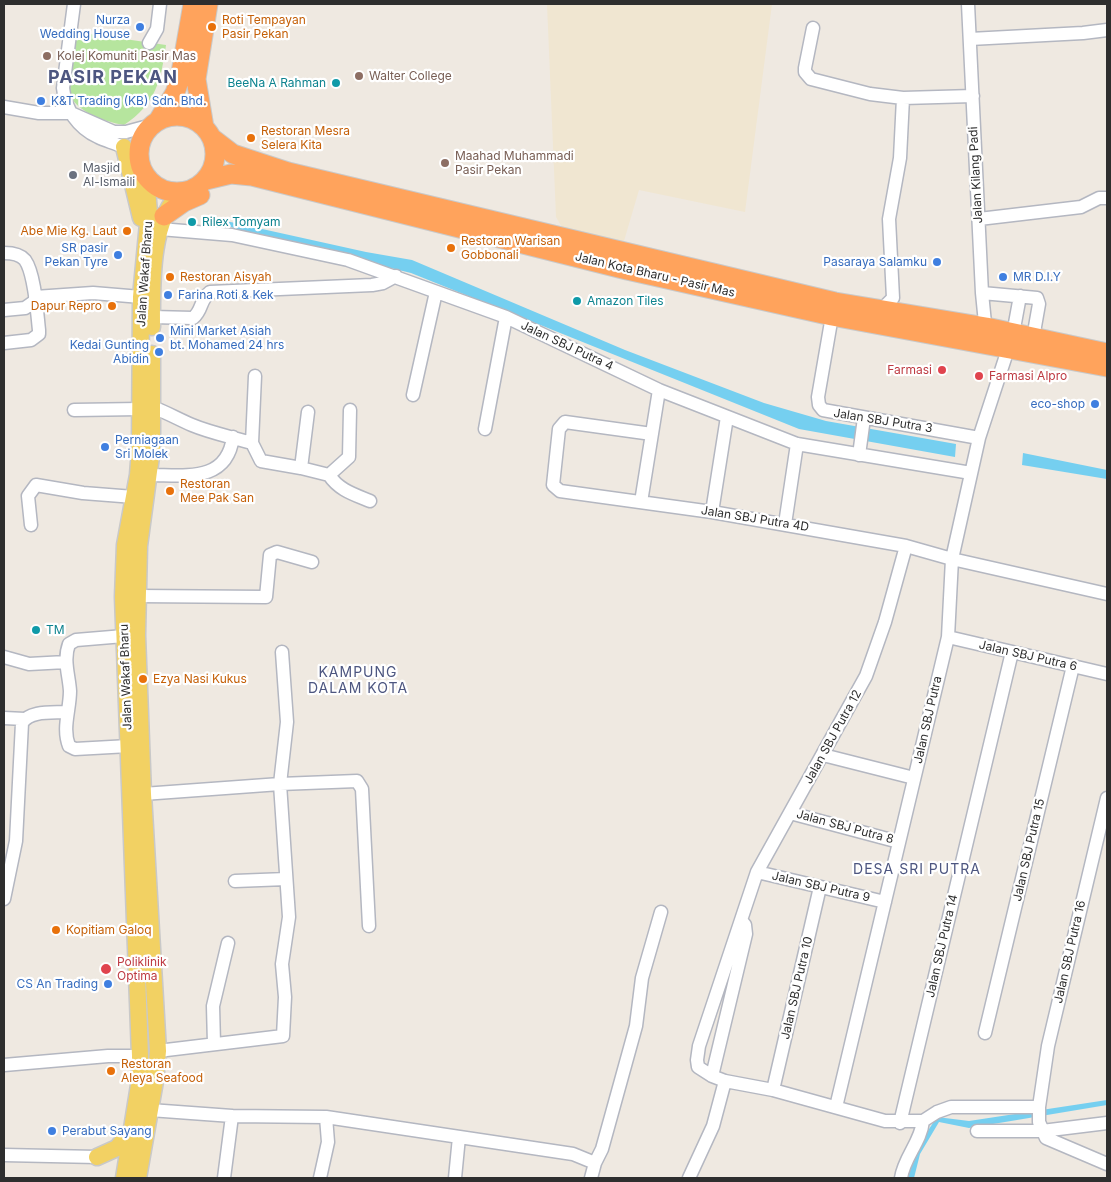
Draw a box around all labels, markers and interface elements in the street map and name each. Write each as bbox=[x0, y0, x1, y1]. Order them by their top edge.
place label: Nurza Wedding House bbox=[40, 13, 130, 41]
place label: Roti Tempayan Pasir Pekan bbox=[222, 13, 306, 41]
marker: Nurza Wedding House bbox=[134, 21, 146, 33]
marker: Roti Tempayan Pasir Pekan bbox=[206, 21, 218, 33]
place label: Kolej Komuniti Pasir Mas bbox=[57, 49, 196, 63]
marker: Kolej Komuniti Pasir Mas bbox=[41, 50, 53, 62]
district label: PASIR PEKAN bbox=[47, 67, 179, 89]
place label: Walter College bbox=[369, 69, 452, 83]
marker: Walter College bbox=[353, 70, 365, 82]
place label: BeeNa A Rahman bbox=[228, 76, 326, 90]
marker: BeeNa A Rahman bbox=[330, 77, 342, 89]
place label: K&T Trading (KB) Sdn. Bhd. bbox=[51, 94, 206, 108]
marker: K&T Trading (KB) Sdn. Bhd. bbox=[35, 95, 47, 107]
place label: Restoran Mesra Selera Kita bbox=[261, 124, 350, 152]
street label: Jalan Kilang Padi bbox=[966, 126, 986, 224]
marker: Restoran Mesra Selera Kita bbox=[245, 132, 257, 144]
place label: Maahad Muhammadi Pasir Pekan bbox=[455, 149, 574, 177]
marker: Maahad Muhammadi Pasir Pekan bbox=[439, 157, 451, 169]
place label: Masjid Al-Ismaili bbox=[83, 161, 135, 189]
marker: Masjid Al-Ismaili bbox=[67, 169, 79, 181]
place label: Rilex Tomyam bbox=[202, 215, 280, 229]
marker: Rilex Tomyam bbox=[186, 216, 198, 228]
street label: Jalan Wakaf Bharu bbox=[134, 221, 156, 327]
place label: Abe Mie Kg. Laut bbox=[21, 224, 117, 238]
marker: Abe Mie Kg. Laut bbox=[121, 225, 133, 237]
place label: Restoran Warisan Gobbonali bbox=[461, 234, 560, 262]
place label: SR pasir Pekan Tyre bbox=[45, 241, 108, 269]
marker: Restoran Warisan Gobbonali bbox=[445, 242, 457, 254]
marker: SR pasir Pekan Tyre bbox=[112, 249, 124, 261]
street label: Jalan Kota Bharu - Pasir Mas bbox=[574, 250, 736, 300]
place label: Pasaraya Salamku bbox=[823, 255, 927, 269]
marker: Pasaraya Salamku bbox=[931, 256, 943, 268]
place label: Restoran Aisyah bbox=[180, 270, 272, 284]
place label: MR D.I.Y bbox=[1013, 270, 1061, 284]
marker: Restoran Aisyah bbox=[164, 271, 176, 283]
marker: MR D.I.Y bbox=[997, 271, 1009, 283]
place label: Farina Roti & Kek bbox=[178, 288, 274, 302]
marker: Farina Roti & Kek bbox=[162, 289, 174, 301]
place label: Amazon Tiles bbox=[587, 294, 664, 308]
marker: Amazon Tiles bbox=[571, 295, 583, 307]
place label: Dapur Repro bbox=[31, 299, 102, 313]
marker: Dapur Repro bbox=[106, 300, 118, 312]
street label: Jalan SBJ Putra 4 bbox=[518, 318, 616, 374]
place label: Mini Market Asiah bt. Mohamed 24 hrs bbox=[170, 324, 284, 352]
marker: Mini Market Asiah bt. Mohamed 24 hrs bbox=[154, 332, 166, 344]
place label: Kedai Gunting Abidin bbox=[70, 338, 149, 366]
marker: Kedai Gunting Abidin bbox=[153, 346, 165, 358]
place label: Farmasi bbox=[887, 363, 932, 377]
marker: Farmasi bbox=[936, 364, 948, 376]
place label: Farmasi Alpro bbox=[989, 369, 1067, 383]
marker: Farmasi Alpro bbox=[973, 370, 985, 382]
place label: eco-shop bbox=[1030, 397, 1085, 411]
marker: eco-shop bbox=[1089, 398, 1101, 410]
street label: Jalan SBJ Putra 3 bbox=[832, 406, 934, 436]
place label: Perniagaan Sri Molek bbox=[115, 433, 179, 461]
marker: Perniagaan Sri Molek bbox=[99, 441, 111, 453]
place label: Restoran Mee Pak San bbox=[180, 477, 254, 505]
marker: Restoran Mee Pak San bbox=[164, 485, 176, 497]
street label: Jalan SBJ Putra 4D bbox=[700, 503, 810, 535]
place label: TM bbox=[46, 623, 65, 637]
marker: TM bbox=[30, 624, 42, 636]
street label: Jalan Wakaf Bharu bbox=[117, 624, 135, 730]
street label: Jalan SBJ Putra 6 bbox=[978, 638, 1078, 674]
district label: KAMPUNG DALAM KOTA bbox=[307, 665, 409, 698]
place label: Ezya Nasi Kukus bbox=[153, 672, 247, 686]
marker: Ezya Nasi Kukus bbox=[137, 673, 149, 685]
street label: Jalan SBJ Putra bbox=[911, 675, 945, 765]
street label: Jalan SBJ Putra 12 bbox=[801, 688, 865, 786]
street label: Jalan SBJ Putra 15 bbox=[1010, 797, 1048, 903]
street label: Jalan SBJ Putra 8 bbox=[795, 807, 895, 847]
district label: DESA SRI PUTRA bbox=[851, 862, 983, 878]
street label: Jalan SBJ Putra 9 bbox=[771, 869, 871, 905]
street label: Jalan SBJ Putra 14 bbox=[923, 893, 961, 999]
street label: Jalan SBJ Putra 16 bbox=[1051, 899, 1089, 1005]
place label: Kopitiam Galoq bbox=[66, 923, 152, 937]
marker: Kopitiam Galoq bbox=[50, 924, 62, 936]
street label: Jalan SBJ Putra 10 bbox=[778, 935, 816, 1041]
place label: Poliklinik Optima bbox=[117, 955, 167, 983]
marker: Poliklinik Optima bbox=[99, 962, 113, 976]
place label: CS An Trading bbox=[16, 977, 98, 991]
marker: CS An Trading bbox=[102, 978, 114, 990]
place label: Restoran Aleya Seafood bbox=[121, 1057, 203, 1085]
marker: Restoran Aleya Seafood bbox=[105, 1065, 117, 1077]
place label: Perabut Sayang bbox=[62, 1124, 152, 1138]
marker: Perabut Sayang bbox=[46, 1125, 58, 1137]

